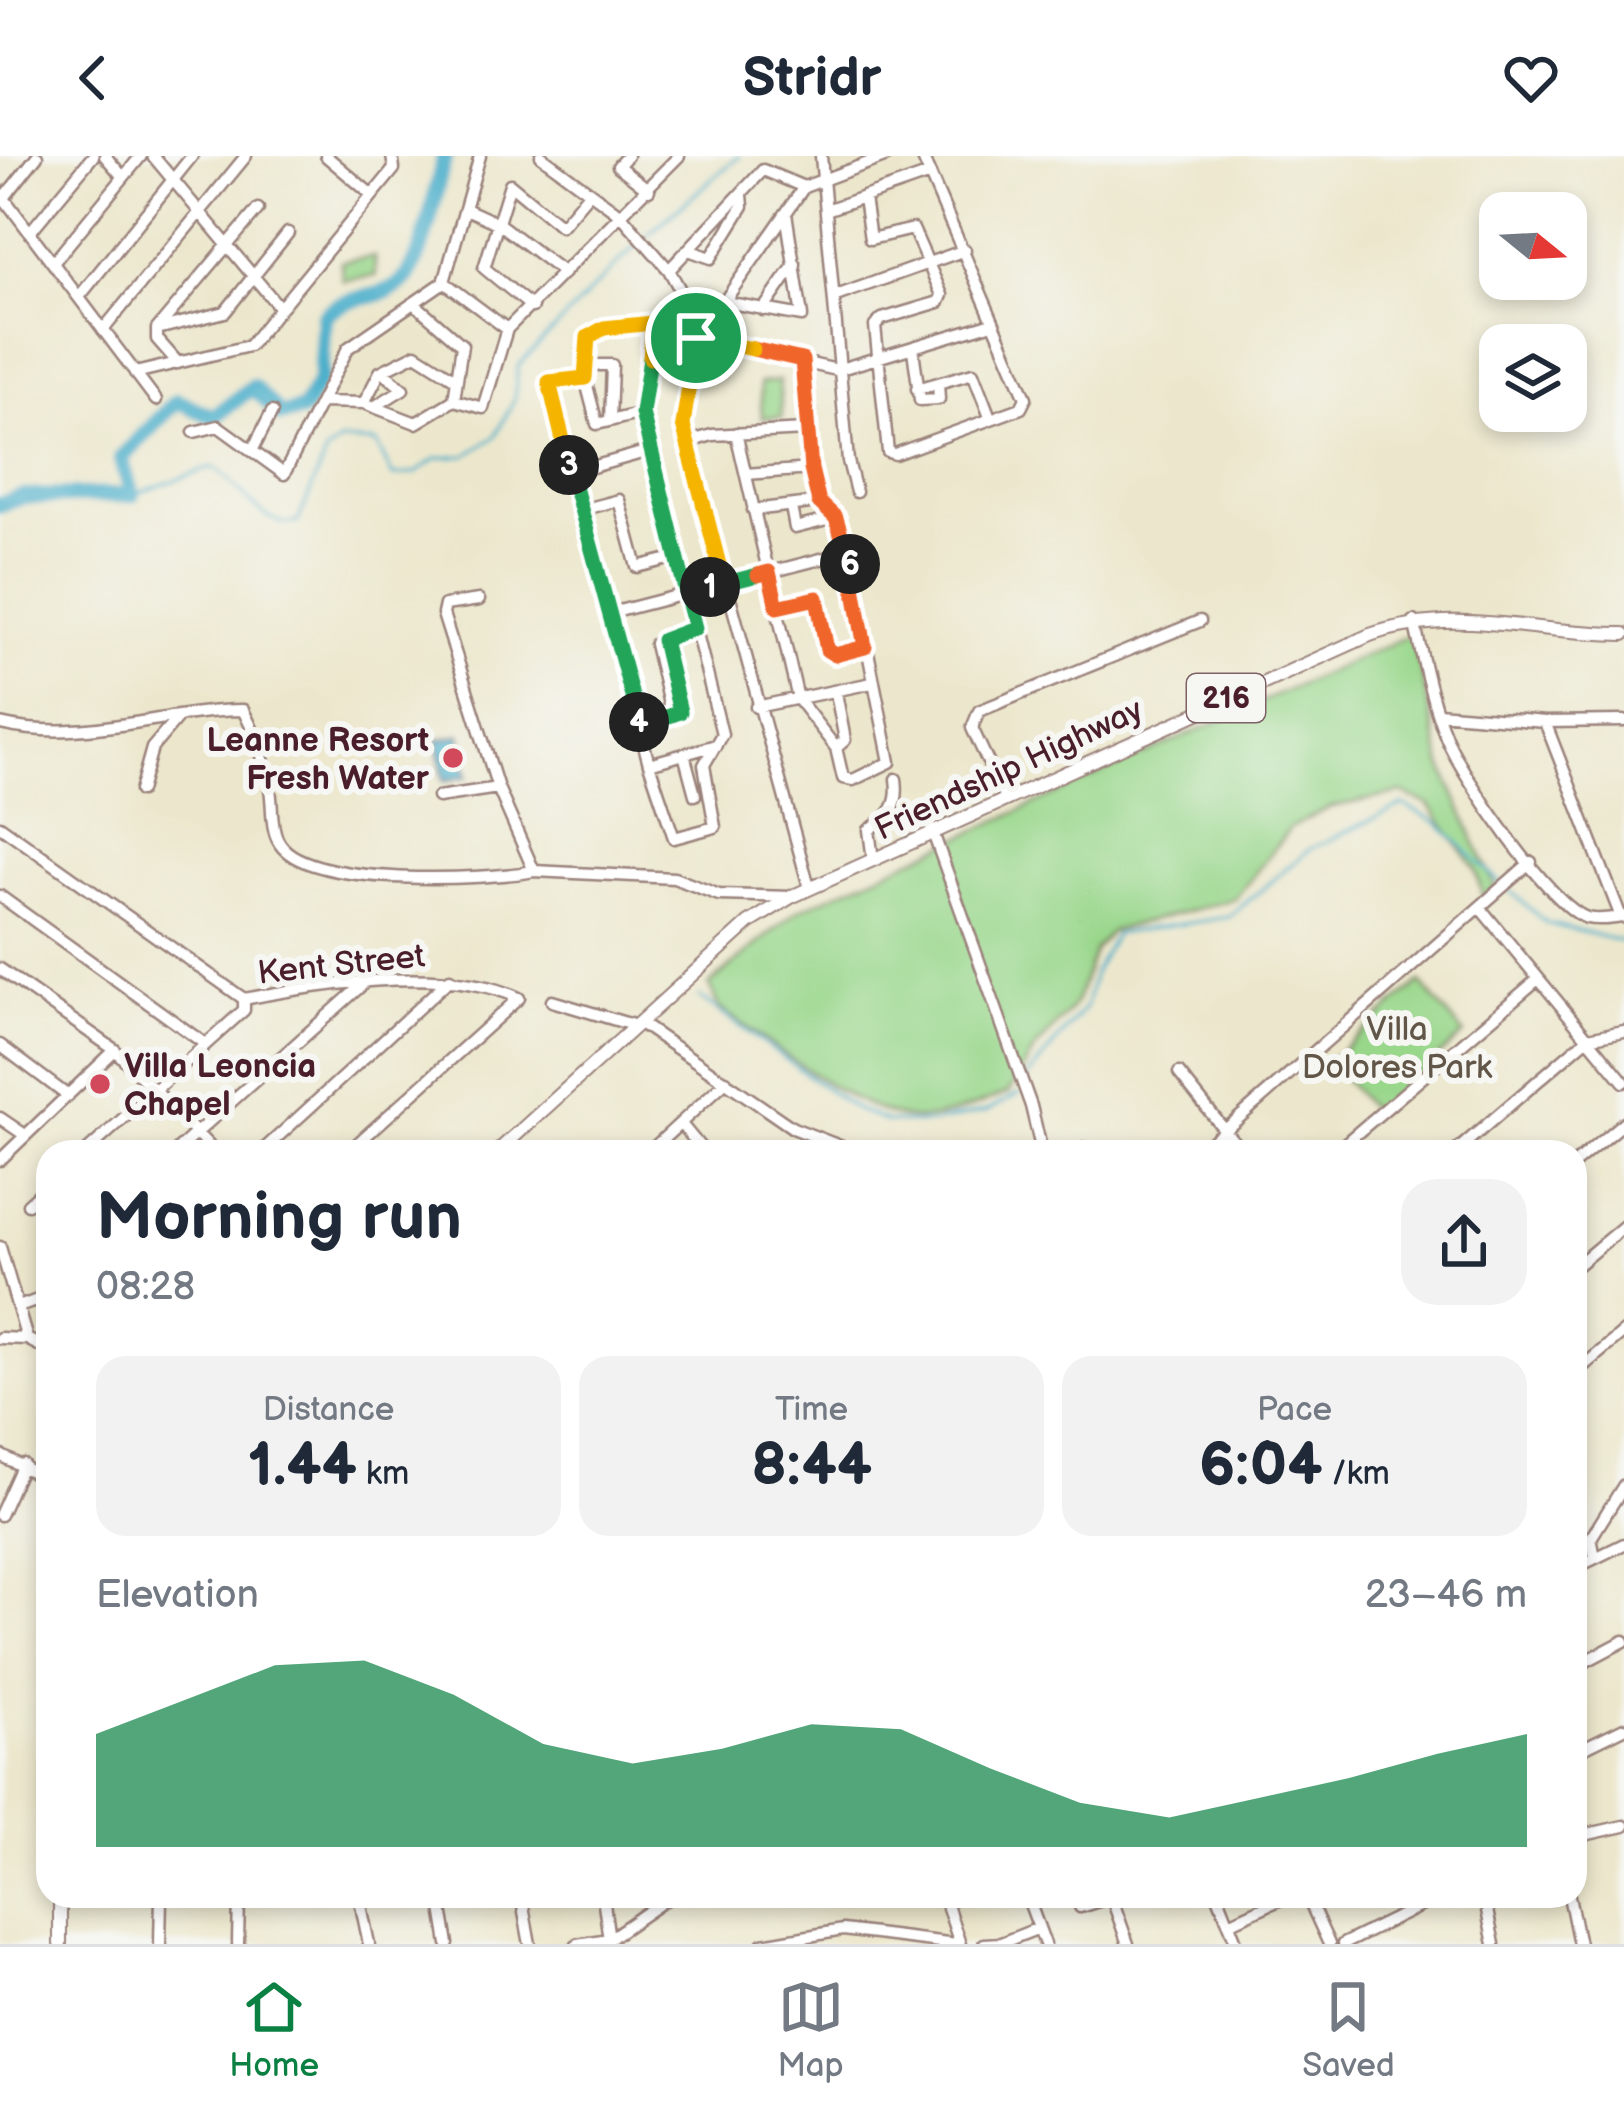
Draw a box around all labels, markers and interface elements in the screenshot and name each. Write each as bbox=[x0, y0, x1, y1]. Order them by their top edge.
icon: back bbox=[60, 45, 126, 111]
icon: heart bbox=[1498, 45, 1564, 111]
text: Stridr bbox=[743, 46, 881, 111]
north arrow bbox=[1479, 192, 1587, 300]
map controls bbox=[1479, 192, 1587, 432]
pin bbox=[645, 287, 747, 389]
icon: arrive bbox=[663, 305, 729, 371]
button: layers bbox=[1479, 324, 1587, 432]
pin: 3 bbox=[539, 435, 599, 495]
text: 3 bbox=[559, 445, 579, 485]
pin: 6 bbox=[820, 534, 880, 594]
text: 6 bbox=[840, 544, 860, 584]
pin: 1 bbox=[680, 557, 740, 617]
text: 1 bbox=[703, 567, 717, 607]
road number: 216 bbox=[1187, 674, 1265, 722]
street label: Friendship Highway bbox=[868, 690, 1149, 849]
pin: 4 bbox=[609, 692, 669, 752]
text: 4 bbox=[629, 702, 649, 742]
place label: Leanne Resort Fresh Water bbox=[207, 721, 430, 799]
marker: Leanne Resort Fresh Water bbox=[440, 745, 466, 771]
street label: Kent Street bbox=[256, 936, 427, 994]
park label: Villa Dolores Park bbox=[1302, 1010, 1493, 1088]
place label: Villa Leoncia Chapel bbox=[124, 1047, 316, 1125]
marker: Villa Leoncia Chapel bbox=[87, 1071, 113, 1097]
text: Morning run bbox=[96, 1179, 462, 1258]
button: share bbox=[1401, 1179, 1527, 1305]
text: 08:28 bbox=[96, 1264, 195, 1311]
text: Distance bbox=[263, 1390, 394, 1430]
text: Time bbox=[775, 1390, 848, 1430]
text: Pace bbox=[1257, 1390, 1332, 1430]
text: 1.44 bbox=[248, 1430, 357, 1502]
text: 8:44 bbox=[751, 1430, 872, 1502]
text: 6:04 bbox=[1199, 1430, 1323, 1502]
text: km bbox=[357, 1454, 409, 1494]
text: /km bbox=[1323, 1454, 1390, 1494]
text: Elevation bbox=[96, 1572, 259, 1619]
text: 23–46 m bbox=[1365, 1572, 1527, 1619]
tab: Home bbox=[229, 1974, 319, 2086]
tab: Map bbox=[777, 1974, 844, 2086]
tab: Saved bbox=[1302, 1974, 1395, 2086]

